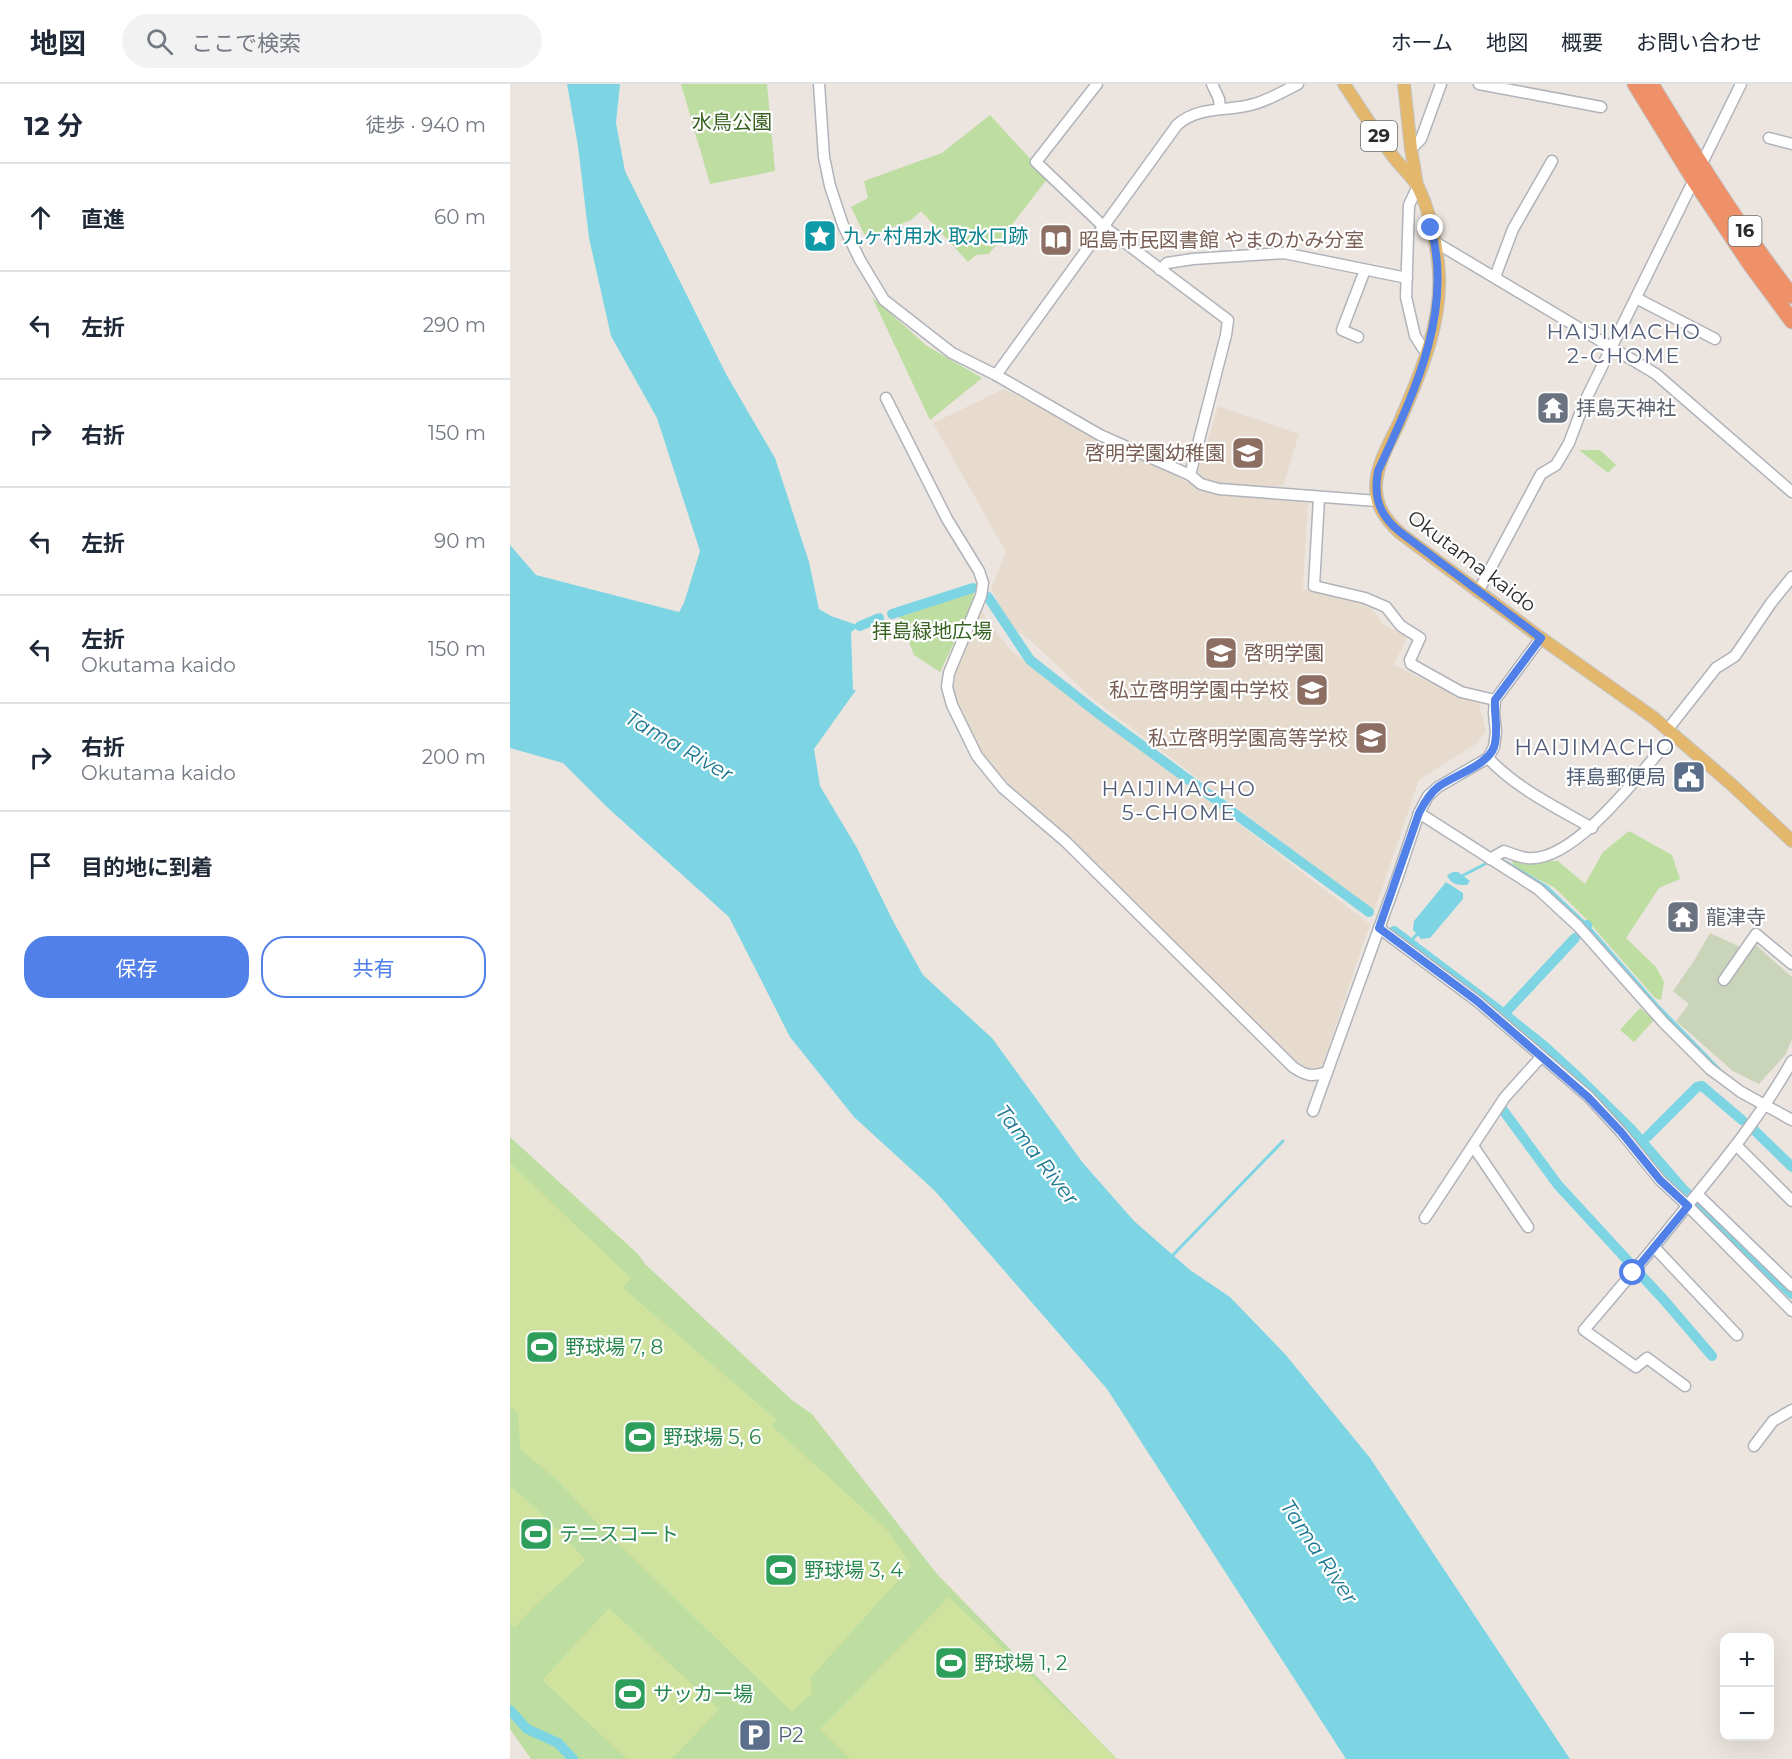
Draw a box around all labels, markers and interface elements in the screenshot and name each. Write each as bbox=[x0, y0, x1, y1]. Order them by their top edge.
search box bbox=[122, 14, 542, 68]
icon: search bbox=[143, 25, 176, 58]
text: 地図 bbox=[30, 26, 86, 60]
text: ここで検索 bbox=[191, 30, 301, 57]
text: ホーム bbox=[1391, 30, 1453, 55]
text: 地図 bbox=[1486, 30, 1528, 55]
text: 概要 bbox=[1561, 30, 1603, 55]
text: お問い合わせ bbox=[1636, 30, 1762, 55]
text: 12 分 bbox=[24, 110, 83, 142]
park label: 水鳥公園 bbox=[692, 110, 772, 134]
text: 徒歩 · 940 m bbox=[365, 113, 486, 137]
road number: 29 bbox=[1361, 121, 1397, 151]
icon: ahead bbox=[24, 201, 57, 234]
text: 60 m bbox=[434, 205, 486, 229]
text: 直進 bbox=[81, 206, 125, 233]
route end bbox=[1417, 214, 1443, 240]
road number: 16 bbox=[1728, 216, 1762, 246]
place icon: 九ヶ村用水 取水口跡 bbox=[802, 218, 838, 254]
library icon: 昭島市民図書館 やまのかみ分室 bbox=[1038, 222, 1074, 258]
place label: 九ヶ村用水 取水口跡 bbox=[843, 224, 1028, 248]
place label: 昭島市民図書館 やまのかみ分室 bbox=[1079, 228, 1364, 252]
icon: left bbox=[24, 309, 57, 342]
text: 290 m bbox=[423, 313, 486, 337]
text: 左折 bbox=[81, 314, 125, 341]
district label: HAIJIMACHO 2-CHOME bbox=[1547, 319, 1701, 368]
temple icon: 拝島天神社 bbox=[1535, 390, 1571, 426]
place label: 拝島天神社 bbox=[1576, 396, 1676, 420]
icon: right bbox=[24, 417, 57, 450]
text: 150 m bbox=[428, 421, 486, 445]
text: 右折 bbox=[81, 422, 125, 449]
school or university icon: 啓明学園幼稚園 bbox=[1230, 435, 1266, 471]
place label: 啓明学園幼稚園 bbox=[1085, 441, 1225, 465]
street label: Okutama kaido bbox=[1403, 505, 1541, 617]
icon: left bbox=[24, 525, 57, 558]
text: 90 m bbox=[434, 529, 486, 553]
text: 左折 bbox=[81, 530, 125, 557]
park label: 拝島緑地広場 bbox=[872, 619, 992, 643]
text: 左折 bbox=[81, 626, 125, 653]
icon: left bbox=[24, 633, 57, 666]
school or university icon: 啓明学園 bbox=[1203, 635, 1239, 671]
text: 150 m bbox=[428, 637, 486, 661]
place label: 啓明学園 bbox=[1244, 641, 1324, 665]
text: Okutama kaido bbox=[81, 653, 236, 677]
school or university icon: 私立啓明学園中学校 bbox=[1294, 672, 1330, 708]
place label: 私立啓明学園中学校 bbox=[1109, 678, 1289, 702]
water label: Tama River bbox=[621, 705, 738, 787]
school or university icon: 私立啓明学園高等学校 bbox=[1353, 720, 1389, 756]
place label: 私立啓明学園高等学校 bbox=[1148, 726, 1348, 750]
text: 右折 bbox=[81, 734, 125, 761]
district label: HAIJIMACHO bbox=[1514, 734, 1676, 761]
icon: right bbox=[24, 741, 57, 774]
text: 200 m bbox=[422, 745, 486, 769]
public building icon: 拝島郵便局 bbox=[1671, 759, 1707, 795]
text: Okutama kaido bbox=[81, 761, 236, 785]
place label: 拝島郵便局 bbox=[1566, 765, 1666, 789]
district label: HAIJIMACHO 5-CHOME bbox=[1102, 776, 1256, 825]
icon: arrive bbox=[24, 849, 57, 882]
text: 目的地に到着 bbox=[81, 854, 213, 881]
temple icon: 龍津寺 bbox=[1665, 899, 1701, 935]
place label: 龍津寺 bbox=[1706, 905, 1766, 929]
button: 保存 bbox=[24, 936, 249, 998]
button: 共有 bbox=[261, 936, 486, 998]
water label: Tama River bbox=[991, 1100, 1085, 1210]
route start bbox=[1619, 1259, 1645, 1285]
sports icon: 野球場 7, 8 bbox=[524, 1329, 560, 1365]
place label: 野球場 7, 8 bbox=[565, 1335, 663, 1359]
sports icon: 野球場 5, 6 bbox=[622, 1419, 658, 1455]
place label: 野球場 5, 6 bbox=[663, 1425, 761, 1449]
water label: Tama River bbox=[1275, 1495, 1364, 1609]
sports icon: テニスコート bbox=[518, 1516, 554, 1552]
place label: テニスコート bbox=[559, 1522, 679, 1546]
sports icon: 野球場 3, 4 bbox=[763, 1552, 799, 1588]
place label: 野球場 3, 4 bbox=[804, 1558, 903, 1582]
map controls bbox=[1720, 1633, 1774, 1741]
button: + bbox=[1720, 1633, 1774, 1687]
sports icon: 野球場 1, 2 bbox=[933, 1645, 969, 1681]
place label: 野球場 1, 2 bbox=[974, 1651, 1067, 1675]
sports icon: サッカー場 bbox=[612, 1676, 648, 1712]
place label: サッカー場 bbox=[653, 1682, 753, 1706]
button: − bbox=[1720, 1687, 1774, 1741]
parking icon: P2 bbox=[737, 1717, 773, 1753]
place label: P2 bbox=[778, 1723, 804, 1747]

